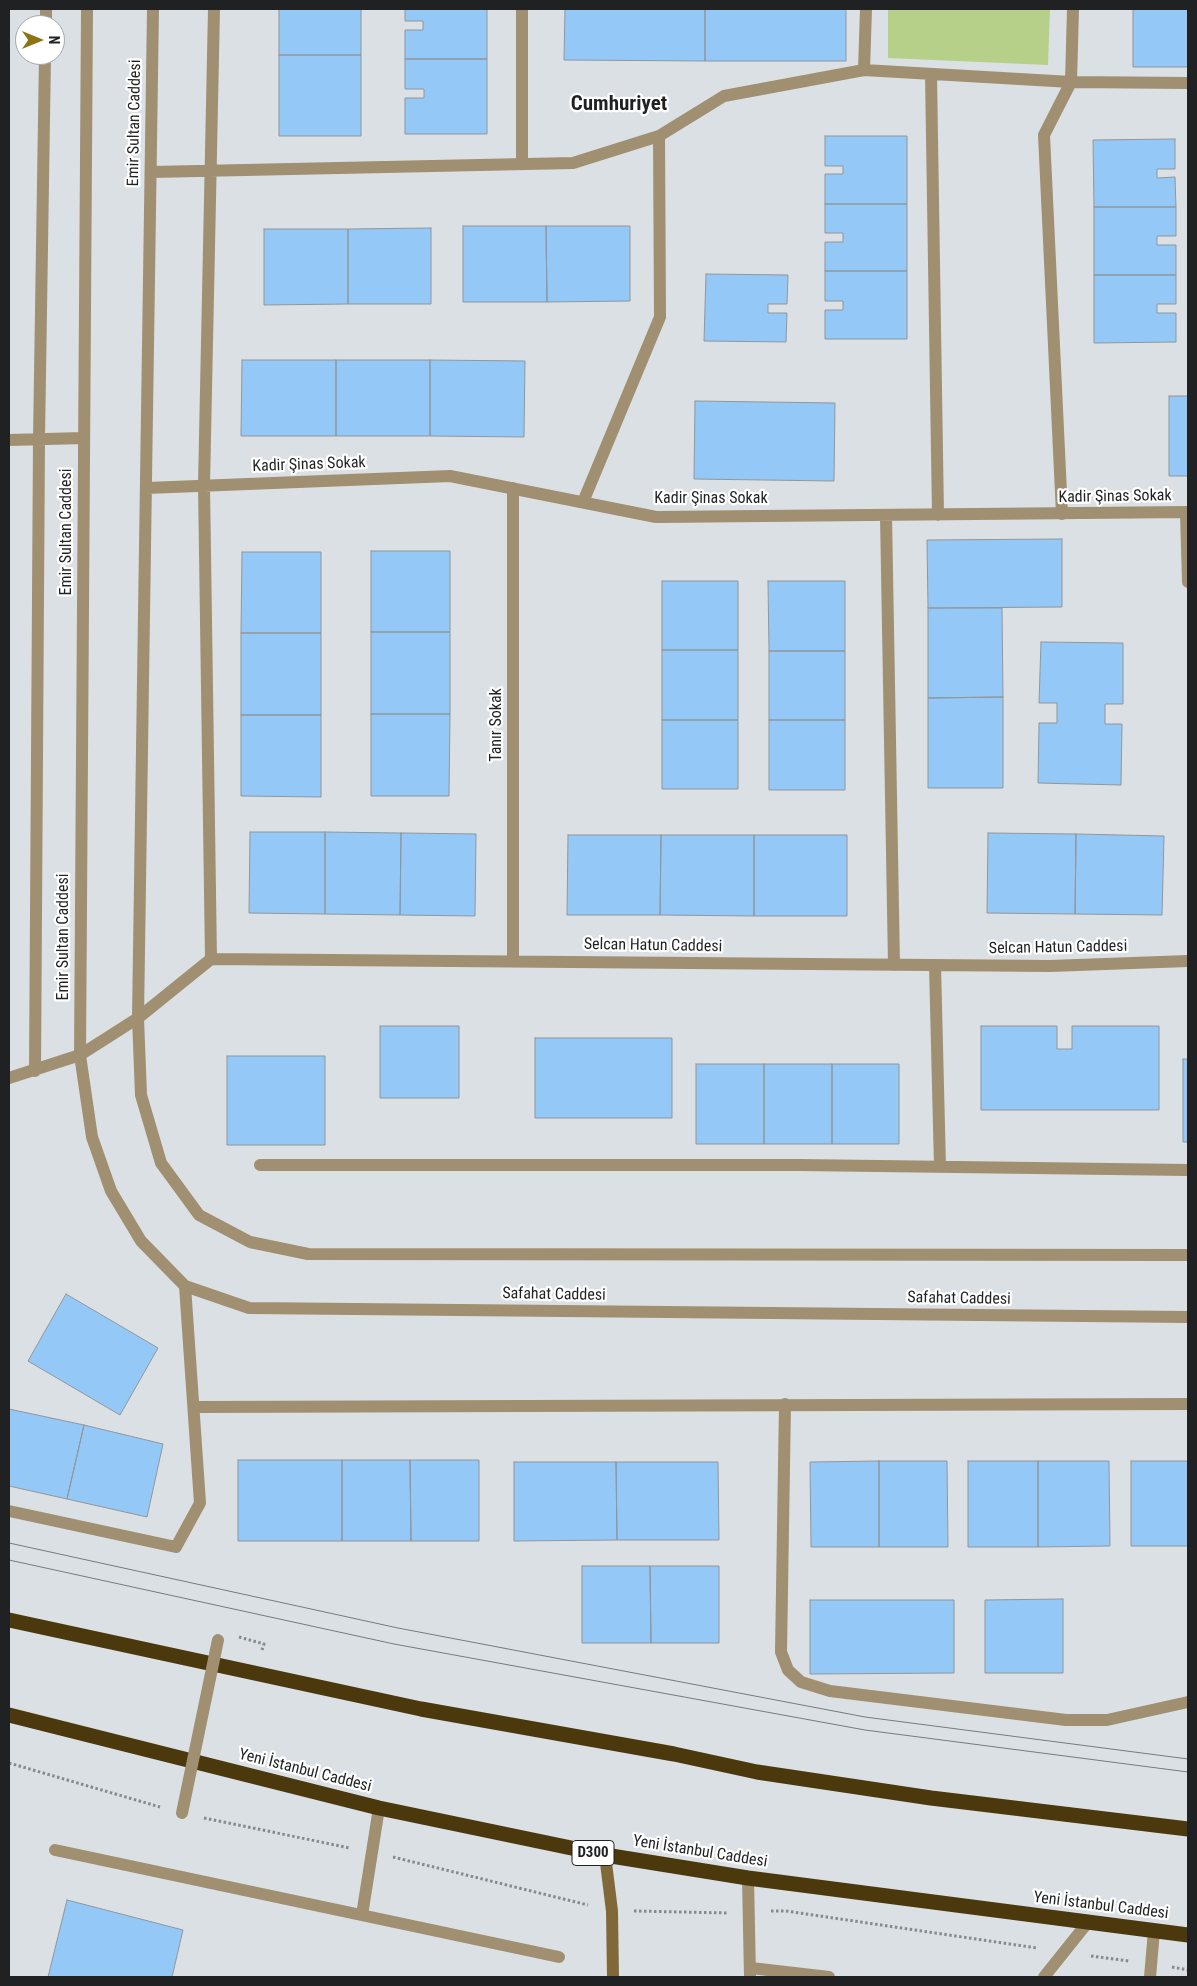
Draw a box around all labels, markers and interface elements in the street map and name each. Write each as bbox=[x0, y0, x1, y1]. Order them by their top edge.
north arrow bbox=[15, 15, 65, 65]
text: N bbox=[46, 36, 62, 44]
street label: Emir Sultan Caddesi bbox=[124, 59, 146, 187]
district label: Cumhuriyet bbox=[571, 92, 667, 118]
street label: Kadir Şinas Sokak bbox=[252, 453, 366, 477]
street label: Emir Sultan Caddesi bbox=[57, 469, 77, 595]
street label: Kadir Şinas Sokak bbox=[1058, 486, 1172, 508]
street label: Kadir Şinas Sokak bbox=[654, 489, 768, 509]
street label: Tanır Sokak bbox=[487, 688, 507, 762]
street label: Emir Sultan Caddesi bbox=[54, 874, 74, 1000]
street label: Selcan Hatun Caddesi bbox=[584, 935, 722, 957]
street label: Selcan Hatun Caddesi bbox=[989, 937, 1127, 959]
street label: Safahat Caddesi bbox=[502, 1284, 606, 1306]
street label: Safahat Caddesi bbox=[907, 1288, 1011, 1310]
street label: Yeni İstanbul Caddesi bbox=[237, 1745, 373, 1797]
street label: Yeni İstanbul Caddesi bbox=[631, 1832, 769, 1872]
road number: D300 bbox=[572, 1840, 614, 1866]
street label: Yeni İstanbul Caddesi bbox=[1032, 1888, 1170, 1924]

